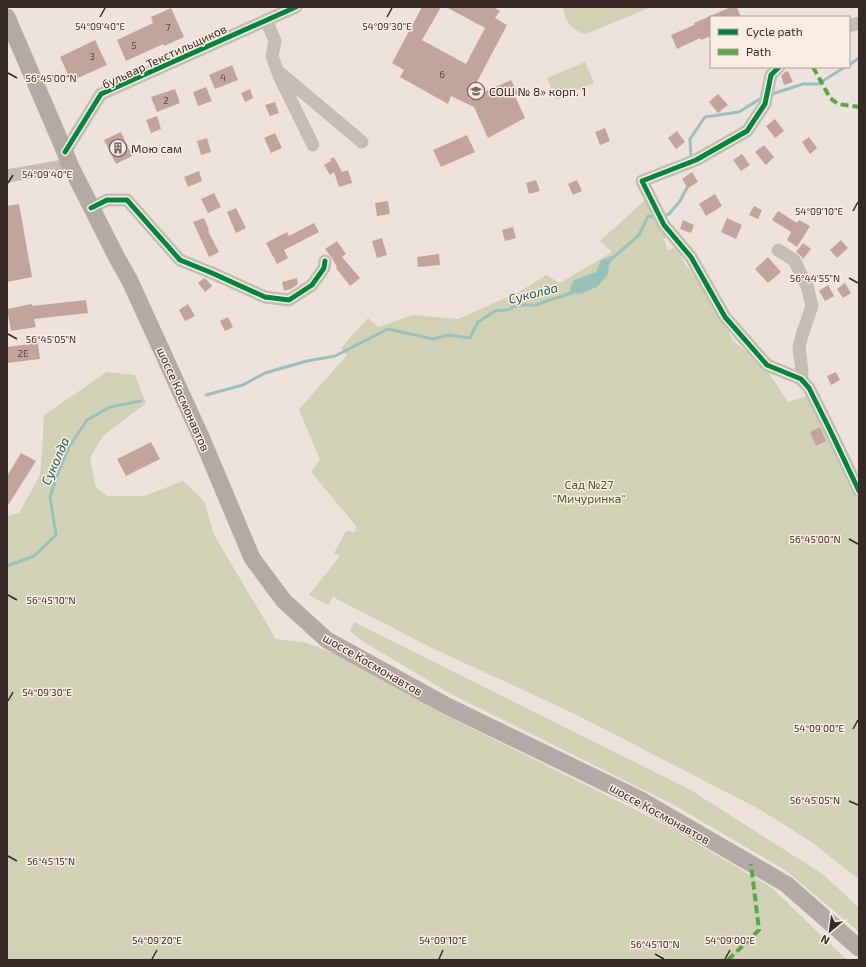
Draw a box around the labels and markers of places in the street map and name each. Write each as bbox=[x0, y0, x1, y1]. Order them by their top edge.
school or university icon: СОШ № 8» корп. 1 bbox=[466, 81, 486, 101]
place label: СОШ № 8» корп. 1 bbox=[489, 84, 586, 98]
building icon: Мою сам bbox=[108, 138, 128, 158]
place label: Мою сам bbox=[131, 141, 182, 155]

